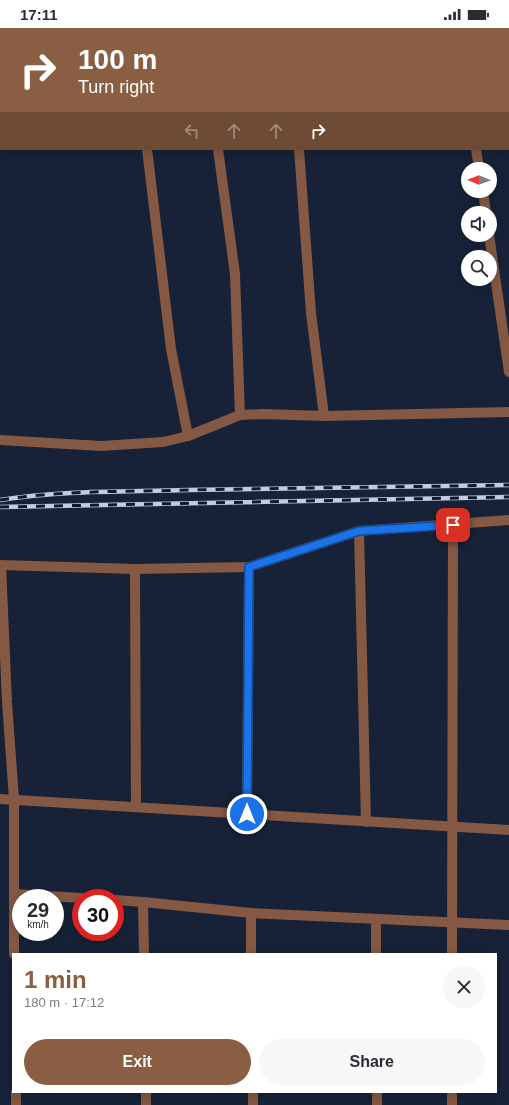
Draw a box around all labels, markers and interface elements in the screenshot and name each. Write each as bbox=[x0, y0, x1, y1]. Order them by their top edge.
text: 17:11 bbox=[20, 6, 58, 23]
icon: right bbox=[12, 44, 64, 96]
text: 100 m bbox=[78, 44, 157, 75]
text: Turn right bbox=[78, 77, 154, 97]
icon: left bbox=[181, 120, 203, 142]
icon: ahead bbox=[223, 120, 245, 142]
icon: ahead bbox=[265, 120, 287, 142]
icon: right bbox=[307, 120, 329, 142]
north arrow bbox=[461, 162, 497, 198]
map controls bbox=[461, 162, 497, 286]
button: sound bbox=[461, 206, 497, 242]
button: search bbox=[461, 250, 497, 286]
pin bbox=[436, 508, 470, 542]
icon: arrive bbox=[442, 514, 464, 536]
position arrow bbox=[226, 793, 268, 835]
speed limit sign: 30 bbox=[72, 889, 124, 941]
text: 29 bbox=[27, 899, 49, 921]
text: km/h bbox=[27, 919, 49, 930]
text: 1 min bbox=[24, 966, 87, 993]
button: close bbox=[443, 966, 485, 1008]
text: 180 m · 17:12 bbox=[24, 995, 104, 1010]
button: Exit bbox=[24, 1039, 251, 1085]
button: Share bbox=[259, 1039, 485, 1085]

